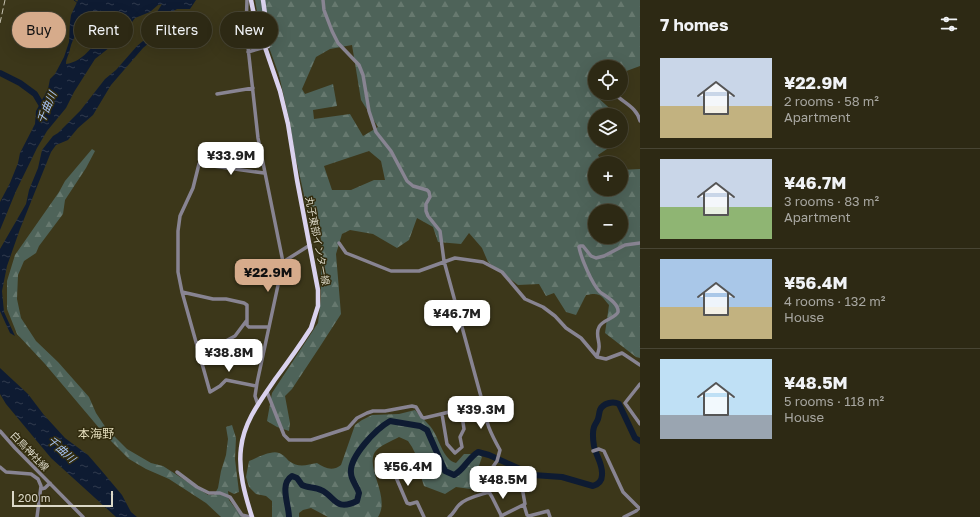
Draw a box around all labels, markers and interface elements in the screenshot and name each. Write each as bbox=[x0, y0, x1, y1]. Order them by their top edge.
chip: Buy bbox=[12, 12, 66, 48]
chip: Rent bbox=[74, 12, 133, 48]
chip: Filters bbox=[141, 12, 212, 48]
chip: New bbox=[220, 12, 278, 48]
icon: filters bbox=[938, 13, 960, 35]
text: 7 homes bbox=[660, 14, 728, 35]
map controls bbox=[588, 60, 628, 244]
button: locate bbox=[588, 60, 628, 100]
text: ¥22.9M bbox=[784, 72, 847, 93]
icon: home bbox=[692, 74, 740, 122]
water label: 千曲川 bbox=[34, 88, 59, 125]
text: 2 rooms · 58 m² bbox=[784, 93, 879, 109]
button: layers bbox=[588, 108, 628, 148]
text: Apartment bbox=[784, 109, 851, 125]
pin: ¥33.9M bbox=[198, 142, 264, 176]
text: ¥33.9M bbox=[207, 147, 255, 163]
button: + bbox=[588, 156, 628, 196]
text: ¥46.7M bbox=[784, 172, 846, 193]
icon: home bbox=[692, 175, 740, 223]
text: 3 rooms · 83 m² bbox=[784, 193, 879, 209]
street label: 丸子東部インター線 bbox=[304, 196, 332, 286]
button: − bbox=[588, 204, 628, 244]
text: Apartment bbox=[784, 209, 851, 225]
pin: ¥22.9M bbox=[235, 259, 301, 293]
text: ¥22.9M bbox=[244, 264, 292, 280]
text: ¥56.4M bbox=[784, 272, 848, 293]
icon: home bbox=[692, 275, 740, 323]
text: 4 rooms · 132 m² bbox=[784, 293, 885, 309]
pin: ¥46.7M bbox=[424, 300, 490, 334]
text: ¥46.7M bbox=[433, 305, 481, 321]
text: House bbox=[784, 309, 824, 325]
pin: ¥38.8M bbox=[196, 339, 262, 373]
text: ¥38.8M bbox=[205, 344, 253, 360]
text: ¥48.5M bbox=[784, 372, 848, 393]
icon: home bbox=[692, 375, 740, 423]
text: 5 rooms · 118 m² bbox=[784, 393, 884, 409]
pin: ¥39.3M bbox=[448, 396, 514, 430]
text: ¥39.3M bbox=[457, 401, 505, 417]
text: House bbox=[784, 409, 824, 425]
district label: 本海野 bbox=[78, 426, 114, 441]
street label: 白鳥神社線 bbox=[8, 429, 52, 473]
water label: 千曲川 bbox=[45, 433, 79, 466]
pin: ¥56.4M bbox=[375, 453, 441, 487]
text: ¥56.4M bbox=[384, 458, 432, 474]
pin: ¥48.5M bbox=[470, 466, 536, 500]
text: ¥48.5M bbox=[479, 471, 527, 487]
scale bar bbox=[12, 489, 113, 508]
text: 200 m bbox=[18, 491, 51, 504]

